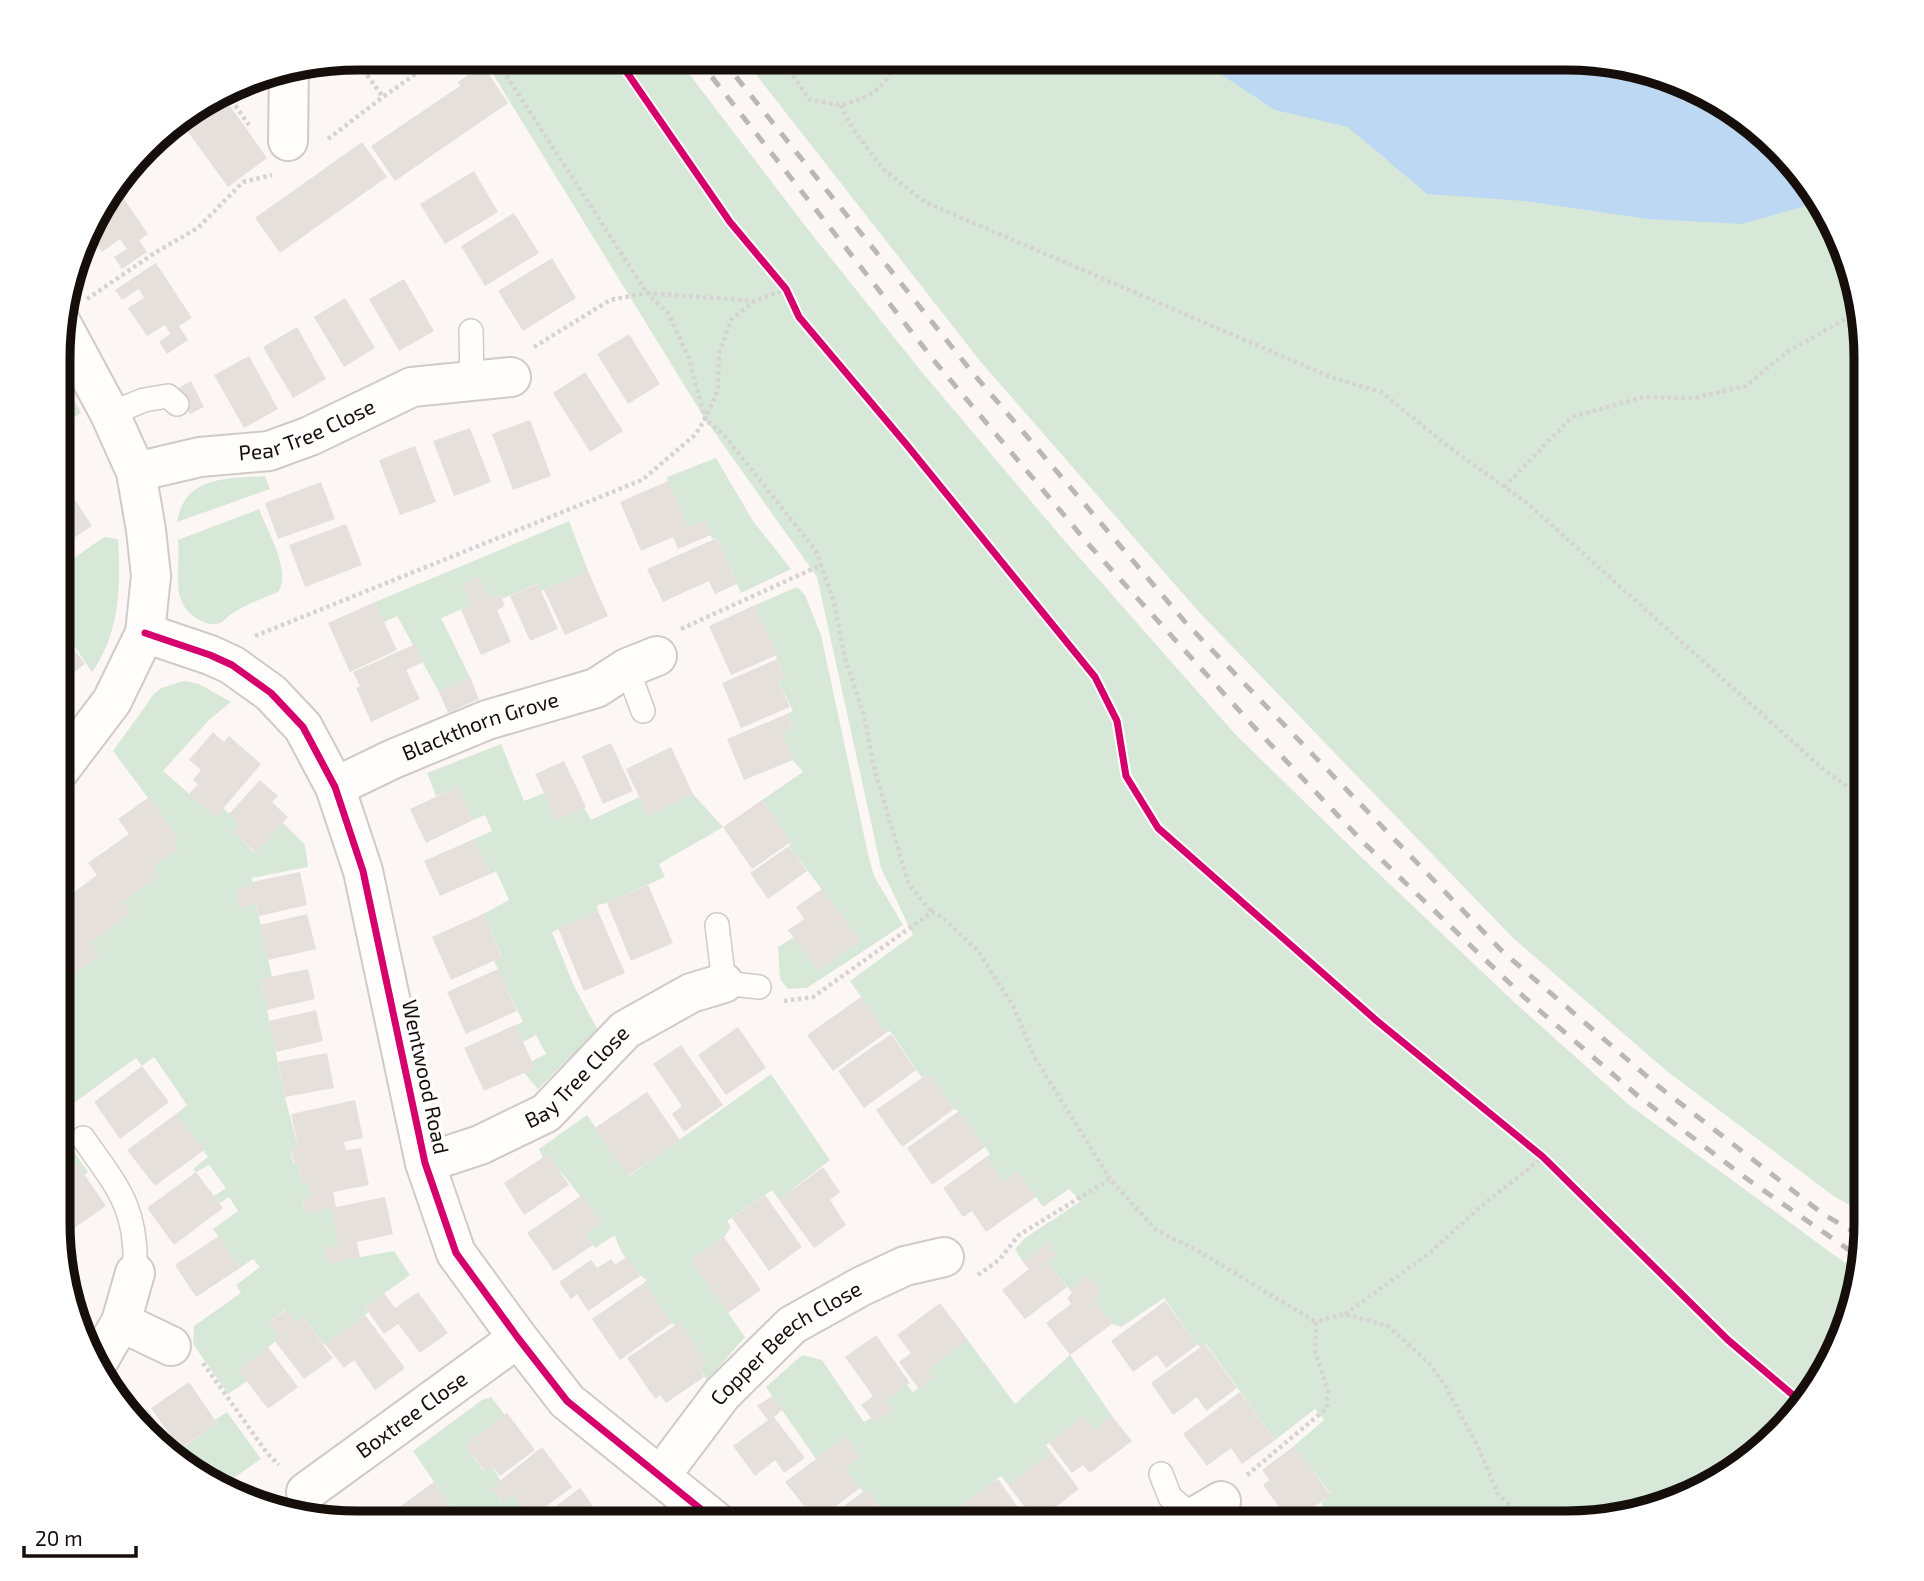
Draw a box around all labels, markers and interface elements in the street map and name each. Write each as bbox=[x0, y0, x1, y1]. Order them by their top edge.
street label: Pear Tree Close bbox=[237, 393, 379, 465]
street label: Blackthorn Grove bbox=[398, 686, 561, 765]
street label: Wentwood Road bbox=[398, 997, 455, 1156]
street label: Bay Tree Close bbox=[520, 1020, 634, 1132]
street label: Copper Beech Close bbox=[704, 1275, 865, 1409]
street label: Boxtree Close bbox=[351, 1365, 472, 1463]
scale bar bbox=[24, 1514, 136, 1558]
text: 20 m bbox=[35, 1525, 83, 1550]

